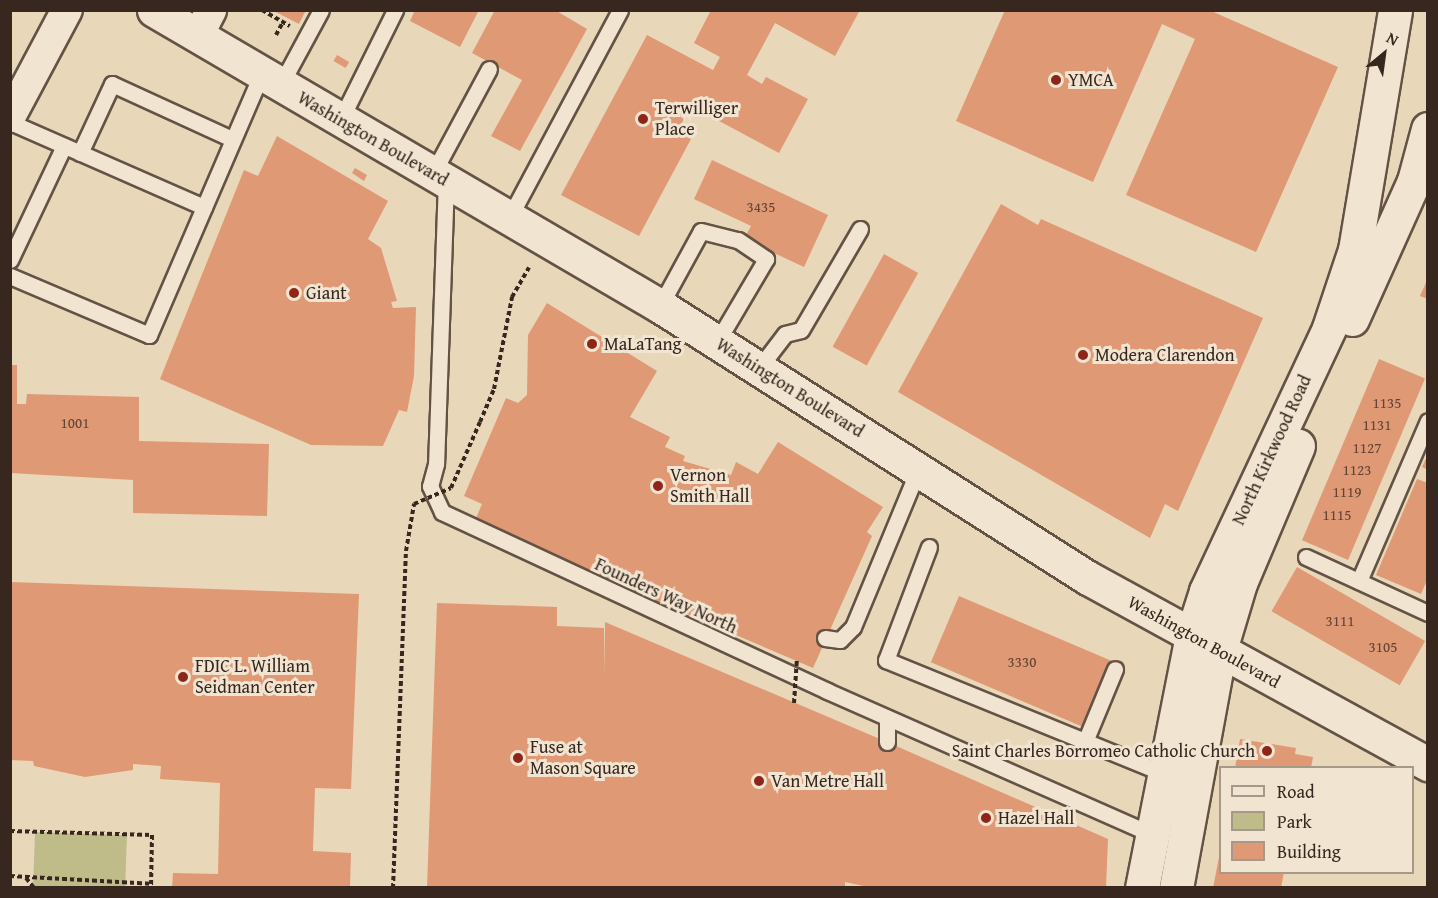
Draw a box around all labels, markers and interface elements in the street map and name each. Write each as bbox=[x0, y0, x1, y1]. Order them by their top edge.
north arrow bbox=[1354, 24, 1414, 84]
text: N bbox=[1382, 25, 1403, 51]
place label: YMCA bbox=[1068, 69, 1114, 91]
marker: YMCA bbox=[1049, 73, 1063, 87]
street label: Washington Boulevard bbox=[294, 87, 452, 191]
place label: Terwilliger Place bbox=[655, 98, 738, 140]
marker: Terwilliger Place bbox=[636, 112, 650, 126]
house number: 3435 bbox=[747, 198, 775, 216]
place label: Giant bbox=[306, 282, 347, 304]
marker: Giant bbox=[287, 286, 301, 300]
place label: MaLaTang bbox=[604, 333, 682, 355]
street label: Washington Boulevard bbox=[712, 334, 868, 442]
marker: MaLaTang bbox=[585, 337, 599, 351]
place label: Modera Clarendon bbox=[1095, 344, 1235, 366]
marker: Modera Clarendon bbox=[1076, 348, 1090, 362]
street label: North Kirkwood Road bbox=[1228, 371, 1316, 529]
house number: 1135 bbox=[1373, 394, 1401, 412]
house number: 1001 bbox=[61, 414, 89, 432]
house number: 1131 bbox=[1363, 416, 1391, 434]
house number: 1127 bbox=[1353, 439, 1381, 457]
house number: 1123 bbox=[1343, 461, 1371, 479]
place label: Vernon Smith Hall bbox=[670, 465, 750, 508]
marker: Vernon Smith Hall bbox=[651, 479, 665, 493]
house number: 1119 bbox=[1333, 483, 1361, 501]
house number: 1115 bbox=[1323, 506, 1351, 524]
street label: Founders Way North bbox=[591, 554, 741, 638]
street label: Washington Boulevard bbox=[1124, 591, 1284, 693]
house number: 3111 bbox=[1326, 612, 1354, 630]
house number: 3105 bbox=[1369, 638, 1397, 656]
house number: 3330 bbox=[1008, 653, 1036, 671]
place label: FDIC L. William Seidman Center bbox=[195, 656, 315, 698]
marker: FDIC L. William Seidman Center bbox=[176, 670, 190, 684]
place label: Fuse at Mason Square bbox=[530, 737, 636, 780]
place label: Saint Charles Borromeo Catholic Church bbox=[952, 740, 1255, 762]
marker: Saint Charles Borromeo Catholic Church bbox=[1260, 744, 1274, 758]
marker: Fuse at Mason Square bbox=[511, 751, 525, 765]
legend bbox=[1219, 766, 1414, 874]
place label: Van Metre Hall bbox=[771, 770, 884, 792]
marker: Van Metre Hall bbox=[752, 774, 766, 788]
text: Road bbox=[1277, 778, 1315, 805]
place label: Hazel Hall bbox=[998, 807, 1074, 829]
text: Park bbox=[1277, 808, 1312, 835]
marker: Hazel Hall bbox=[979, 811, 993, 825]
text: Building bbox=[1277, 838, 1341, 865]

